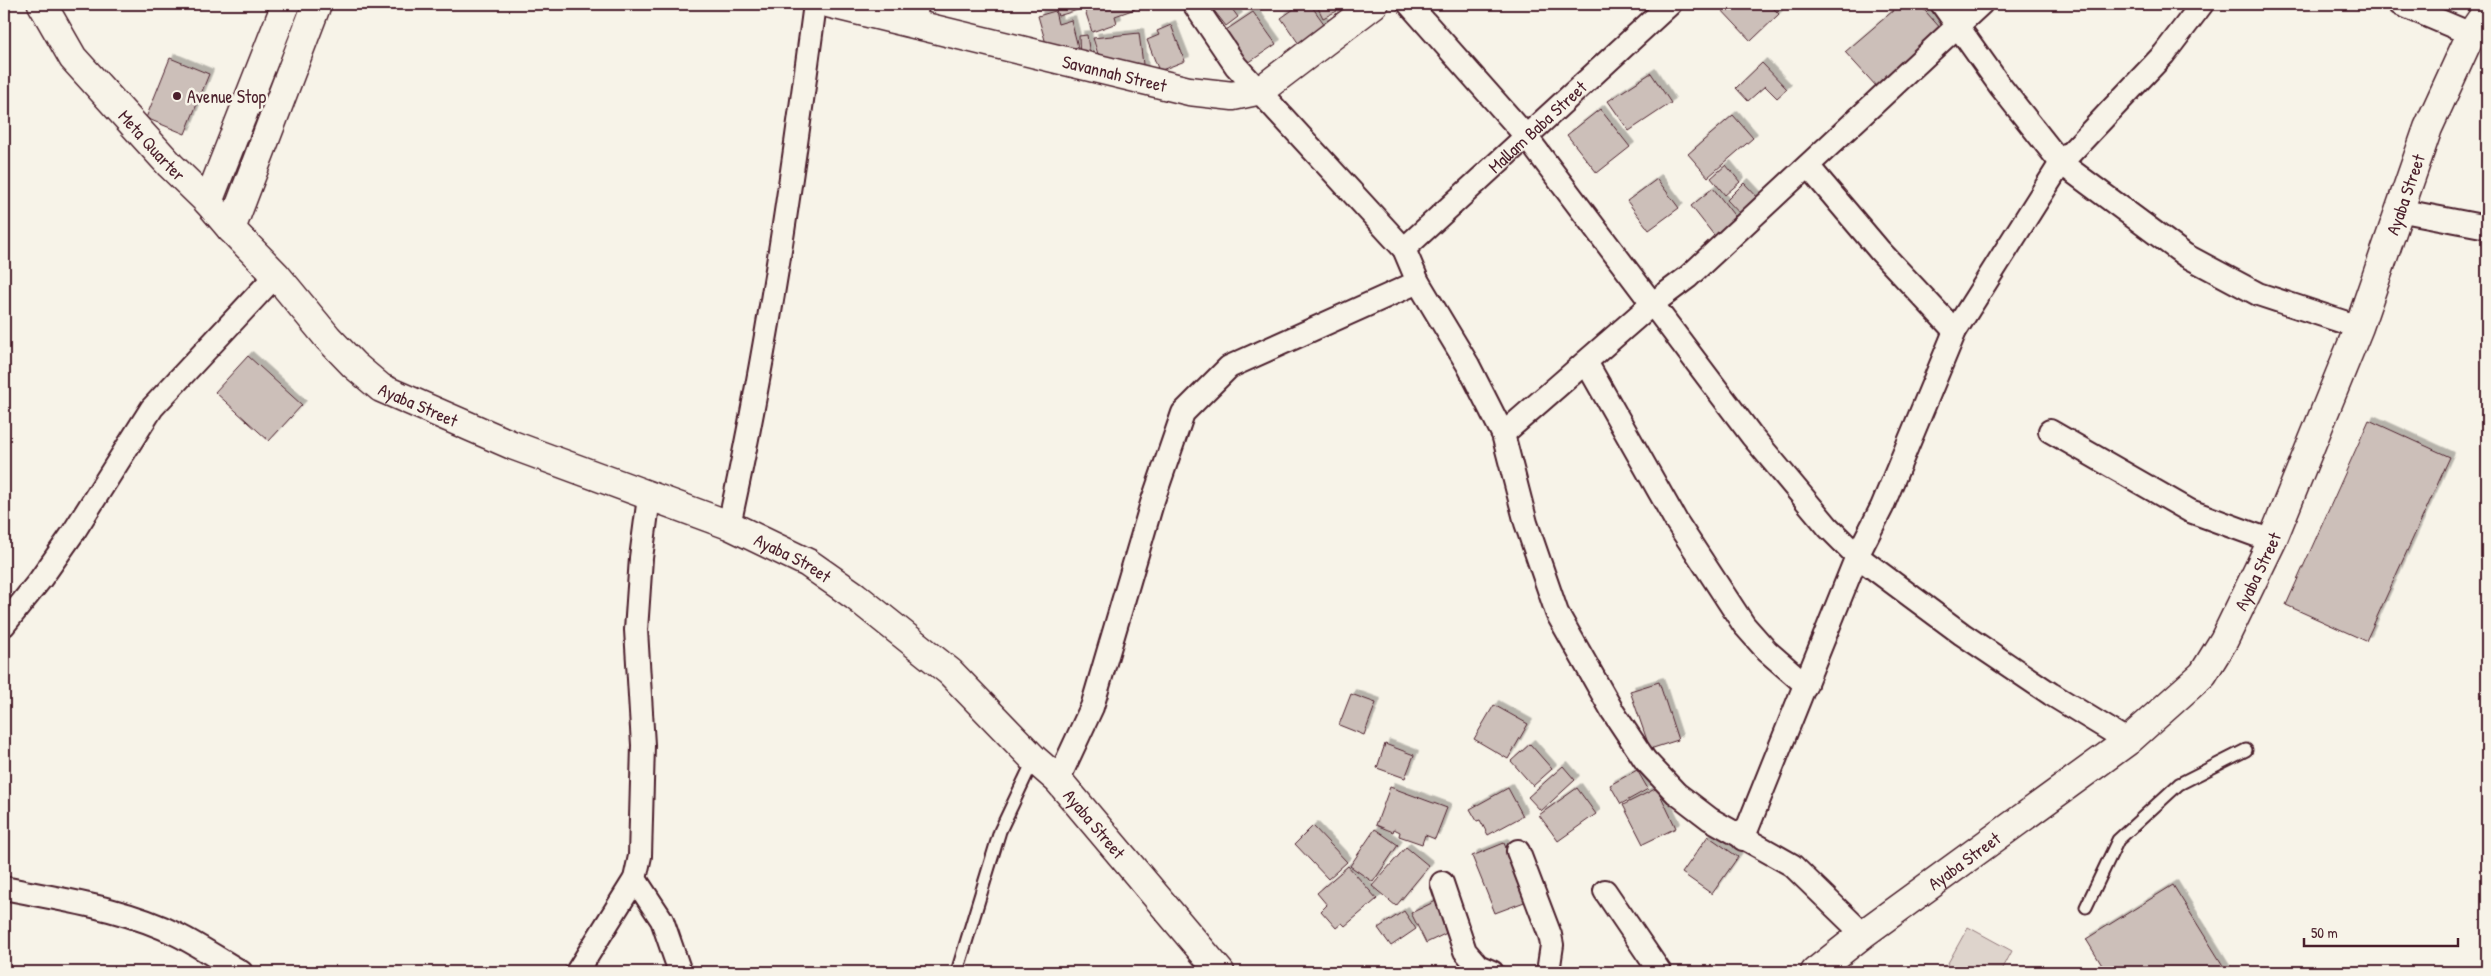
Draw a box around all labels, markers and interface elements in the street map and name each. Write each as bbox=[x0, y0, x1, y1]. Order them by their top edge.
street label: Savannah Street bbox=[1060, 48, 1170, 98]
street label: Mallam Baba Street bbox=[1482, 74, 1592, 178]
place label: Avenue Stop bbox=[187, 84, 266, 109]
marker: Avenue Stop bbox=[171, 90, 183, 102]
street label: Meta Quarter bbox=[113, 104, 191, 186]
street label: Ayaba Street bbox=[2379, 150, 2431, 238]
street label: Ayaba Street bbox=[375, 376, 463, 433]
street label: Ayaba Street bbox=[750, 527, 837, 589]
street label: Ayaba Street bbox=[2228, 528, 2287, 615]
street label: Ayaba Street bbox=[1058, 783, 1132, 864]
street label: Ayaba Street bbox=[1923, 825, 2006, 895]
scale bar bbox=[2304, 916, 2457, 948]
text: 50 m bbox=[2311, 922, 2338, 943]

